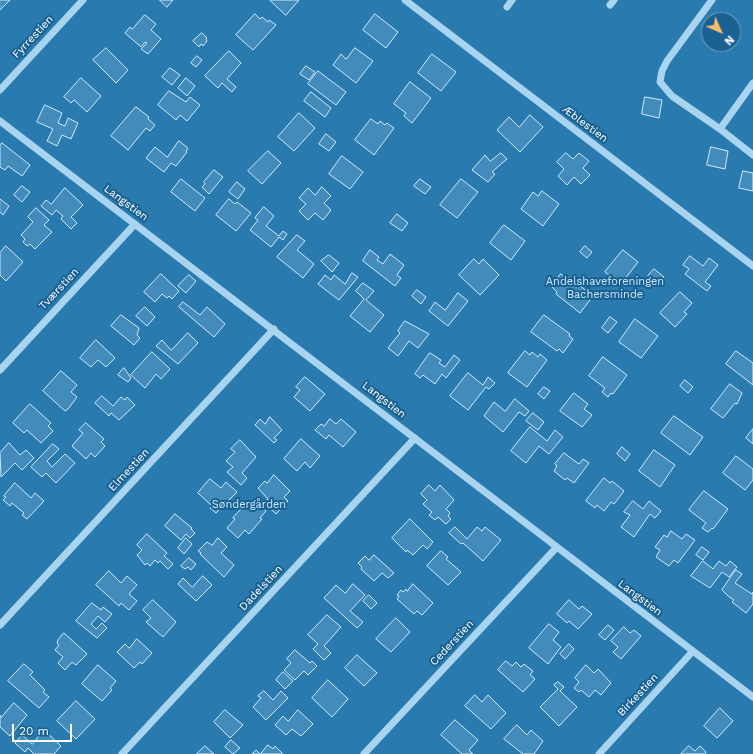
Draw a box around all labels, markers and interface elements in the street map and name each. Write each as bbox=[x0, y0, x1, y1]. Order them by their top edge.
north arrow bbox=[701, 12, 741, 52]
street label: Fyrrestien bbox=[10, 13, 56, 61]
text: N bbox=[722, 33, 737, 48]
street label: Æblestien bbox=[560, 103, 610, 145]
street label: Langstien bbox=[101, 182, 151, 224]
street label: Tværstien bbox=[36, 265, 82, 313]
park label: Andelshaveforeningen Bachersminde bbox=[546, 275, 664, 301]
street label: Langstien bbox=[359, 379, 409, 421]
street label: Elmestien bbox=[106, 446, 152, 494]
park label: Søndergården bbox=[212, 498, 286, 512]
street label: Dadelstien bbox=[237, 563, 285, 613]
street label: Langstien bbox=[615, 577, 665, 619]
street label: Cederstien bbox=[427, 617, 477, 669]
street label: Birkestien bbox=[615, 671, 661, 719]
scale bar bbox=[14, 716, 74, 742]
text: 20 m bbox=[19, 724, 49, 738]

